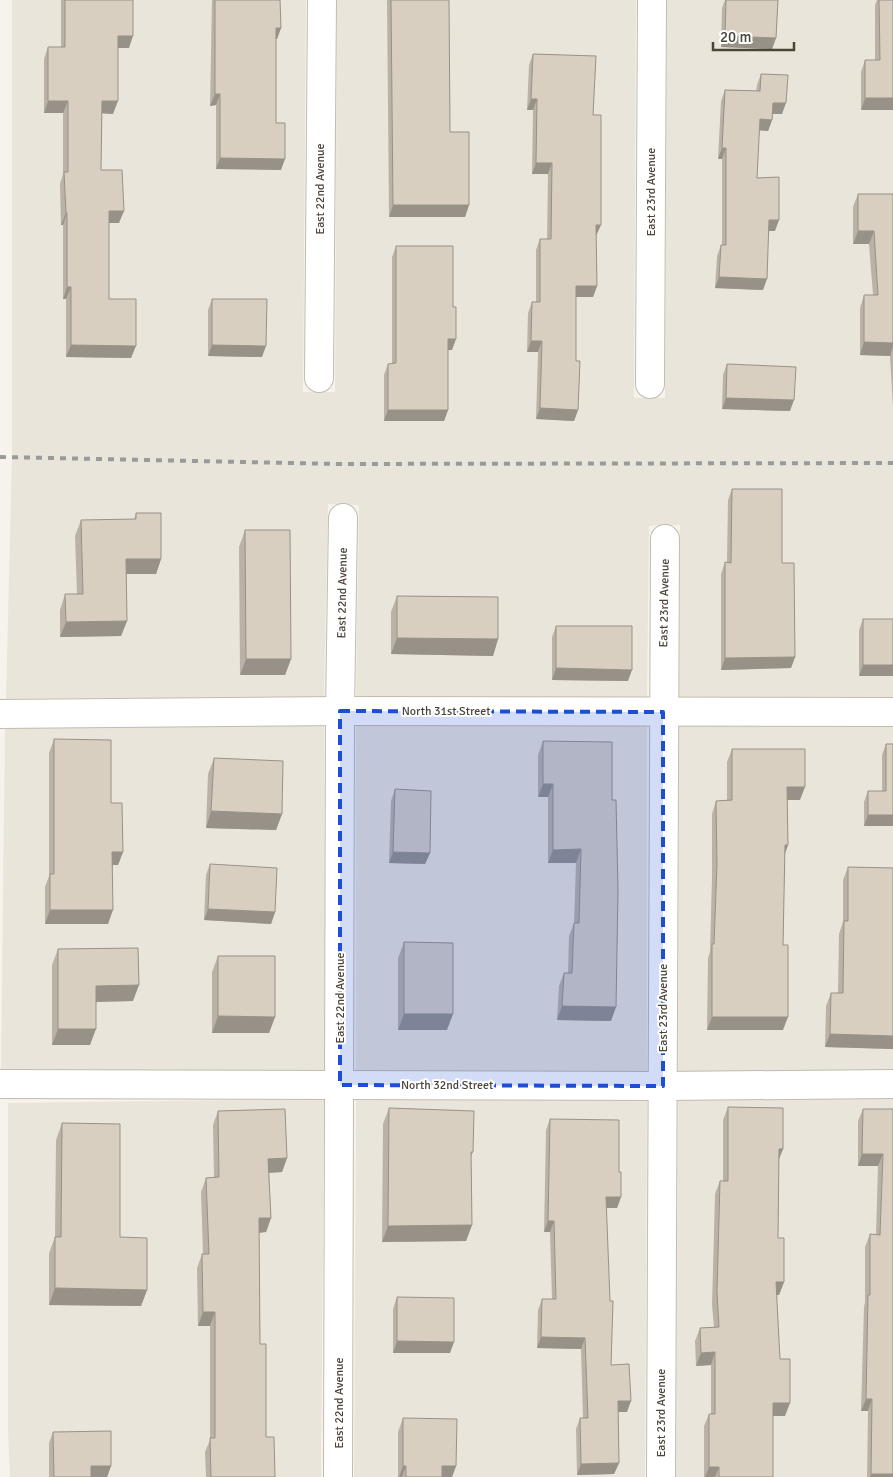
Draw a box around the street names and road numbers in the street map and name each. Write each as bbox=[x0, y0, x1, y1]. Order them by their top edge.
street label: East 22nd Avenue bbox=[313, 144, 328, 234]
street label: East 23rd Avenue bbox=[644, 148, 659, 236]
street label: East 22nd Avenue bbox=[334, 547, 351, 639]
street label: East 23rd Avenue bbox=[656, 559, 673, 647]
street label: North 31st Street bbox=[402, 704, 490, 719]
street label: East 22nd Avenue bbox=[333, 953, 348, 1043]
street label: East 23rd Avenue bbox=[656, 964, 671, 1052]
street label: North 32nd Street bbox=[401, 1078, 493, 1093]
street label: East 22nd Avenue bbox=[332, 1358, 347, 1448]
street label: East 23rd Avenue bbox=[654, 1369, 669, 1457]

